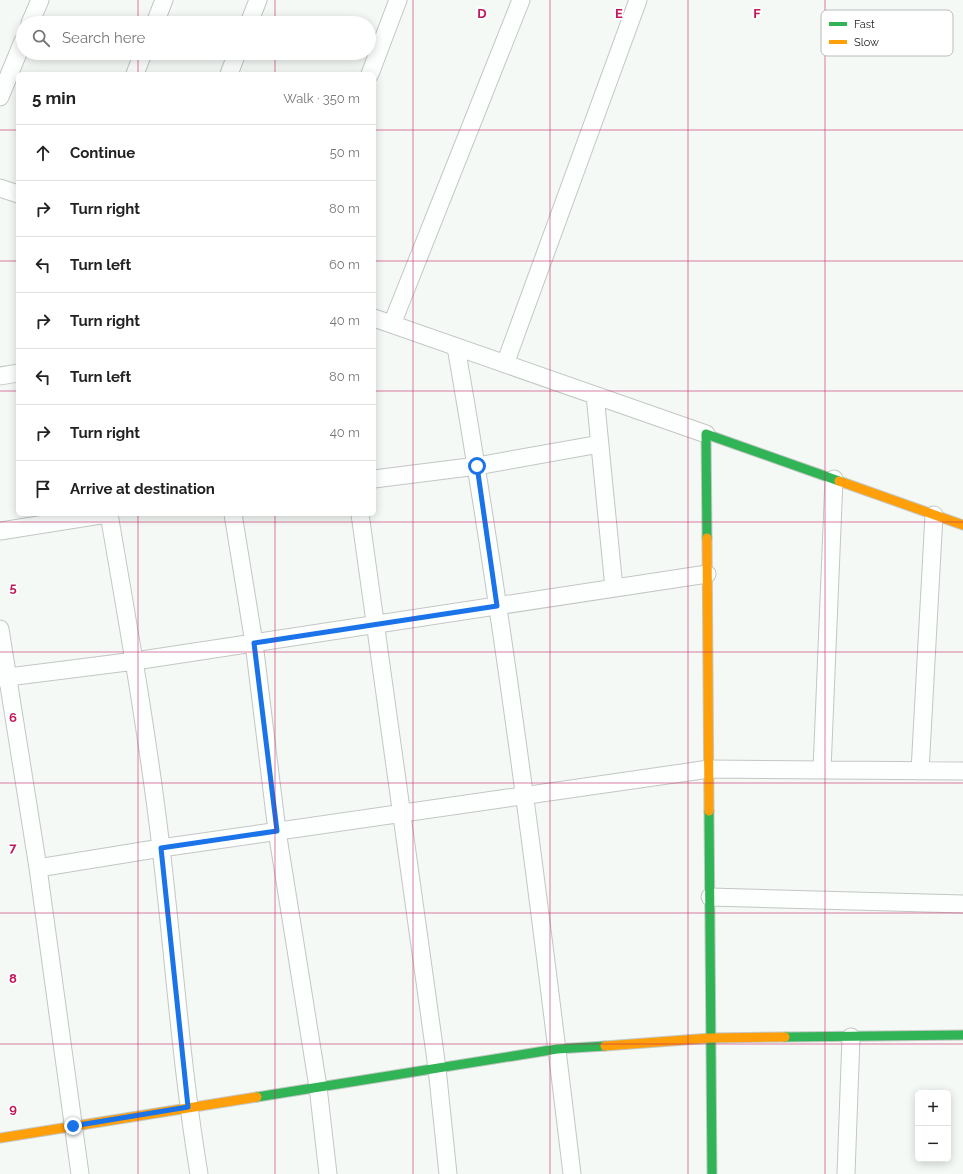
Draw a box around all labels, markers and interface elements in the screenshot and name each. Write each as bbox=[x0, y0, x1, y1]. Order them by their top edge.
text: D bbox=[477, 6, 487, 21]
text: E bbox=[615, 6, 623, 21]
text: F bbox=[753, 6, 761, 21]
legend bbox=[821, 10, 953, 56]
search box bbox=[16, 16, 376, 60]
text: Fast bbox=[854, 18, 875, 31]
icon: search bbox=[30, 27, 52, 49]
text: Search here bbox=[62, 29, 145, 47]
text: Slow bbox=[854, 36, 879, 49]
text: 5 min bbox=[32, 88, 76, 108]
text: Walk · 350 m bbox=[283, 91, 360, 106]
icon: ahead bbox=[32, 142, 54, 164]
text: Continue bbox=[70, 144, 135, 162]
text: 50 m bbox=[330, 145, 360, 160]
icon: right bbox=[32, 198, 54, 220]
text: Turn right bbox=[70, 200, 140, 218]
text: 80 m bbox=[329, 201, 360, 216]
icon: left bbox=[32, 254, 54, 276]
text: Turn left bbox=[70, 256, 131, 274]
text: 60 m bbox=[329, 257, 360, 272]
icon: right bbox=[32, 310, 54, 332]
text: Turn right bbox=[70, 312, 140, 330]
text: 40 m bbox=[330, 313, 360, 328]
icon: left bbox=[32, 366, 54, 388]
text: Turn left bbox=[70, 368, 131, 386]
text: 80 m bbox=[329, 369, 360, 384]
icon: right bbox=[32, 422, 54, 444]
text: Turn right bbox=[70, 424, 140, 442]
text: 40 m bbox=[330, 425, 360, 440]
route start bbox=[468, 457, 486, 475]
icon: arrive bbox=[32, 478, 54, 500]
text: Arrive at destination bbox=[70, 480, 215, 498]
text: 5 bbox=[9, 580, 17, 595]
text: 6 bbox=[9, 710, 17, 725]
text: 7 bbox=[9, 840, 17, 855]
text: 8 bbox=[9, 971, 17, 986]
map controls bbox=[915, 1090, 951, 1162]
button: + bbox=[915, 1090, 951, 1126]
text: 9 bbox=[9, 1101, 17, 1116]
route end bbox=[64, 1117, 82, 1135]
button: − bbox=[915, 1126, 951, 1162]

